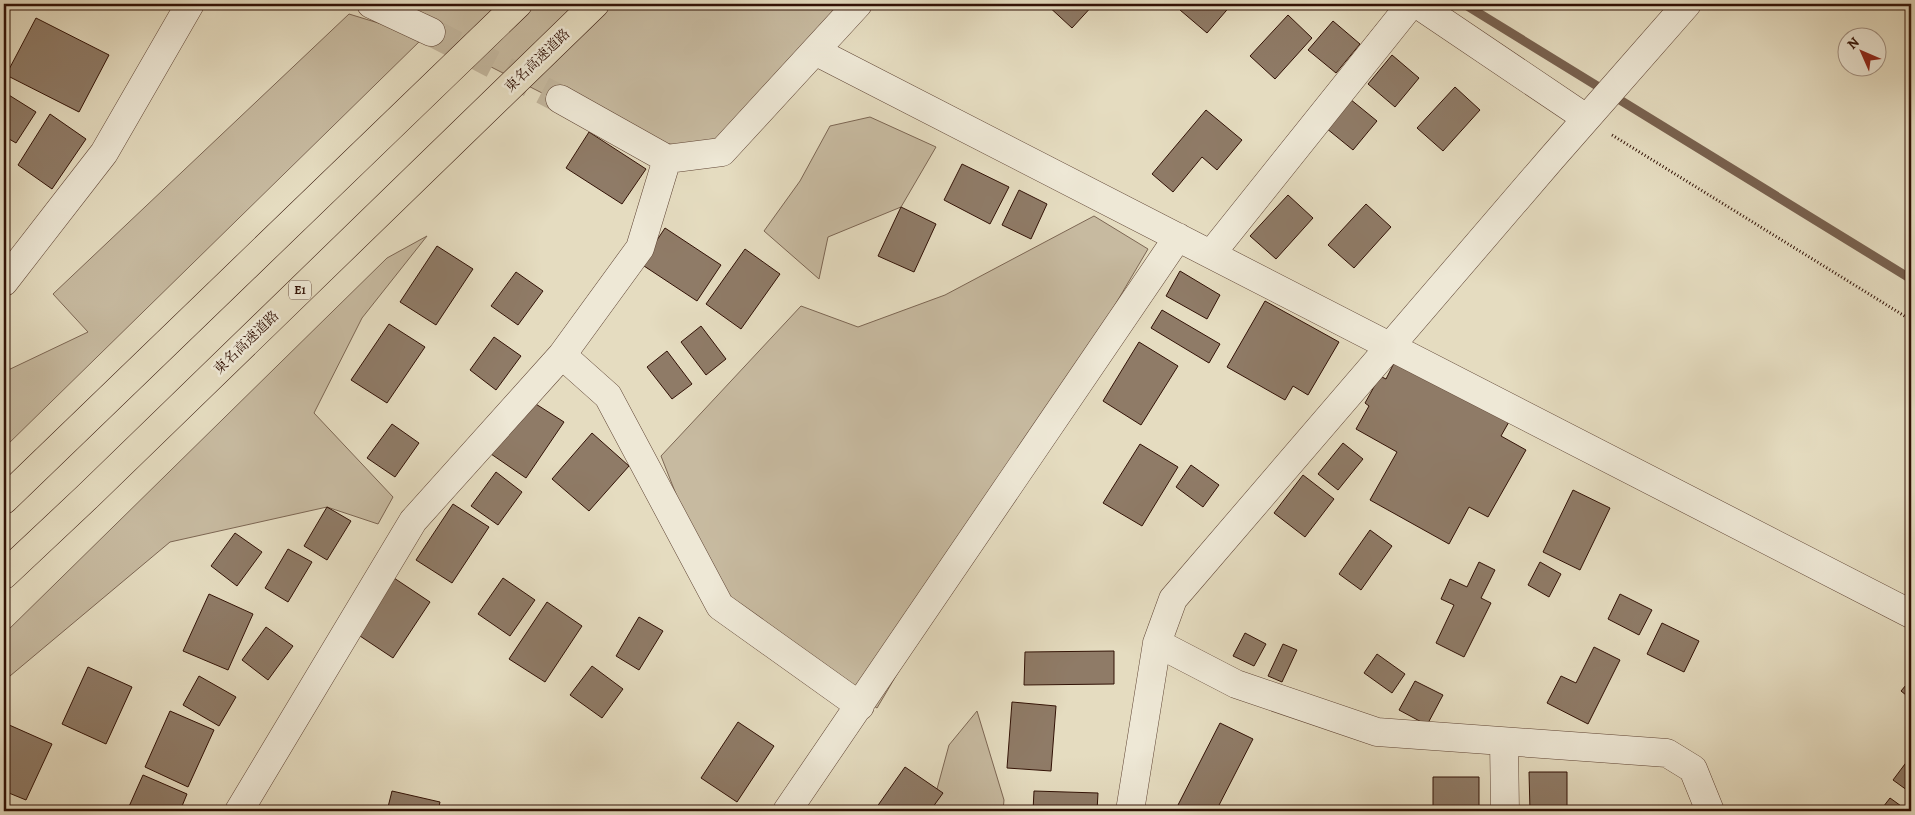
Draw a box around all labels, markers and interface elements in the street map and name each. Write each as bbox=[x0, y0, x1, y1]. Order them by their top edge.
street label: 東名高速道路 bbox=[501, 24, 574, 96]
north arrow bbox=[1838, 28, 1888, 78]
text: N bbox=[1843, 33, 1863, 53]
road number: E1 bbox=[289, 280, 311, 300]
street label: 東名高速道路 bbox=[210, 306, 283, 378]

